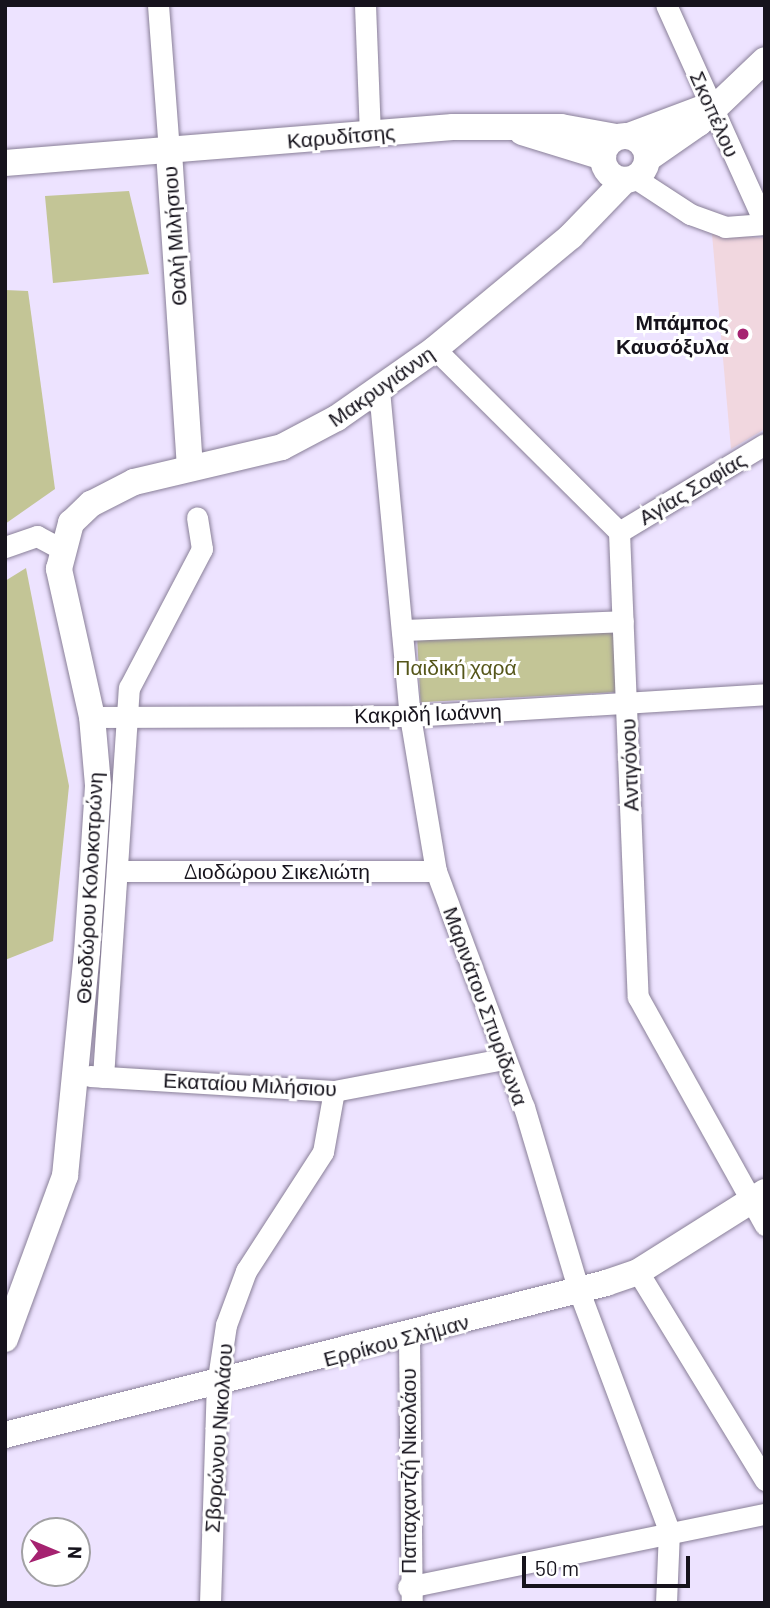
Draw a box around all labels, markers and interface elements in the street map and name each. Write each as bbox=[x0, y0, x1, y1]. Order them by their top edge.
street label: Σκοπέλου bbox=[685, 67, 745, 161]
street label: Καρυδίτσης bbox=[286, 119, 396, 153]
street label: Θαλή Μιλήσιου bbox=[157, 165, 191, 307]
place label: Μπάμπος Καυσόξυλα bbox=[616, 309, 729, 359]
marker: Μπάμπος Καυσόξυλα bbox=[735, 326, 751, 342]
street label: Μακρυγιάννη bbox=[323, 340, 439, 432]
street label: Αγίας Σοφίας bbox=[634, 446, 750, 530]
park label: Παιδική χαρά bbox=[395, 654, 517, 680]
street label: Κακριδή Ιωάννη bbox=[354, 698, 502, 728]
street label: Αντιγόνου bbox=[615, 718, 643, 812]
street label: Θεοδώρου Κολοκοτρώνη bbox=[70, 771, 108, 1005]
street label: Διοδώρου Σικελιώτη bbox=[184, 858, 370, 884]
street label: Μαρινάτου Σπυρίδωνα bbox=[438, 903, 534, 1109]
street label: Εκαταίου Μιλήσιου bbox=[163, 1067, 337, 1101]
street label: Ερρίκου Σλήμαν bbox=[321, 1308, 471, 1372]
street label: Σβορώνου Νικολάου bbox=[199, 1342, 237, 1534]
street label: Παπαχαντζή Νικολάου bbox=[395, 1368, 421, 1574]
north arrow bbox=[21, 1517, 91, 1587]
scale bar bbox=[525, 1542, 693, 1586]
text: N bbox=[64, 1546, 87, 1559]
text: 50 m bbox=[535, 1555, 579, 1580]

